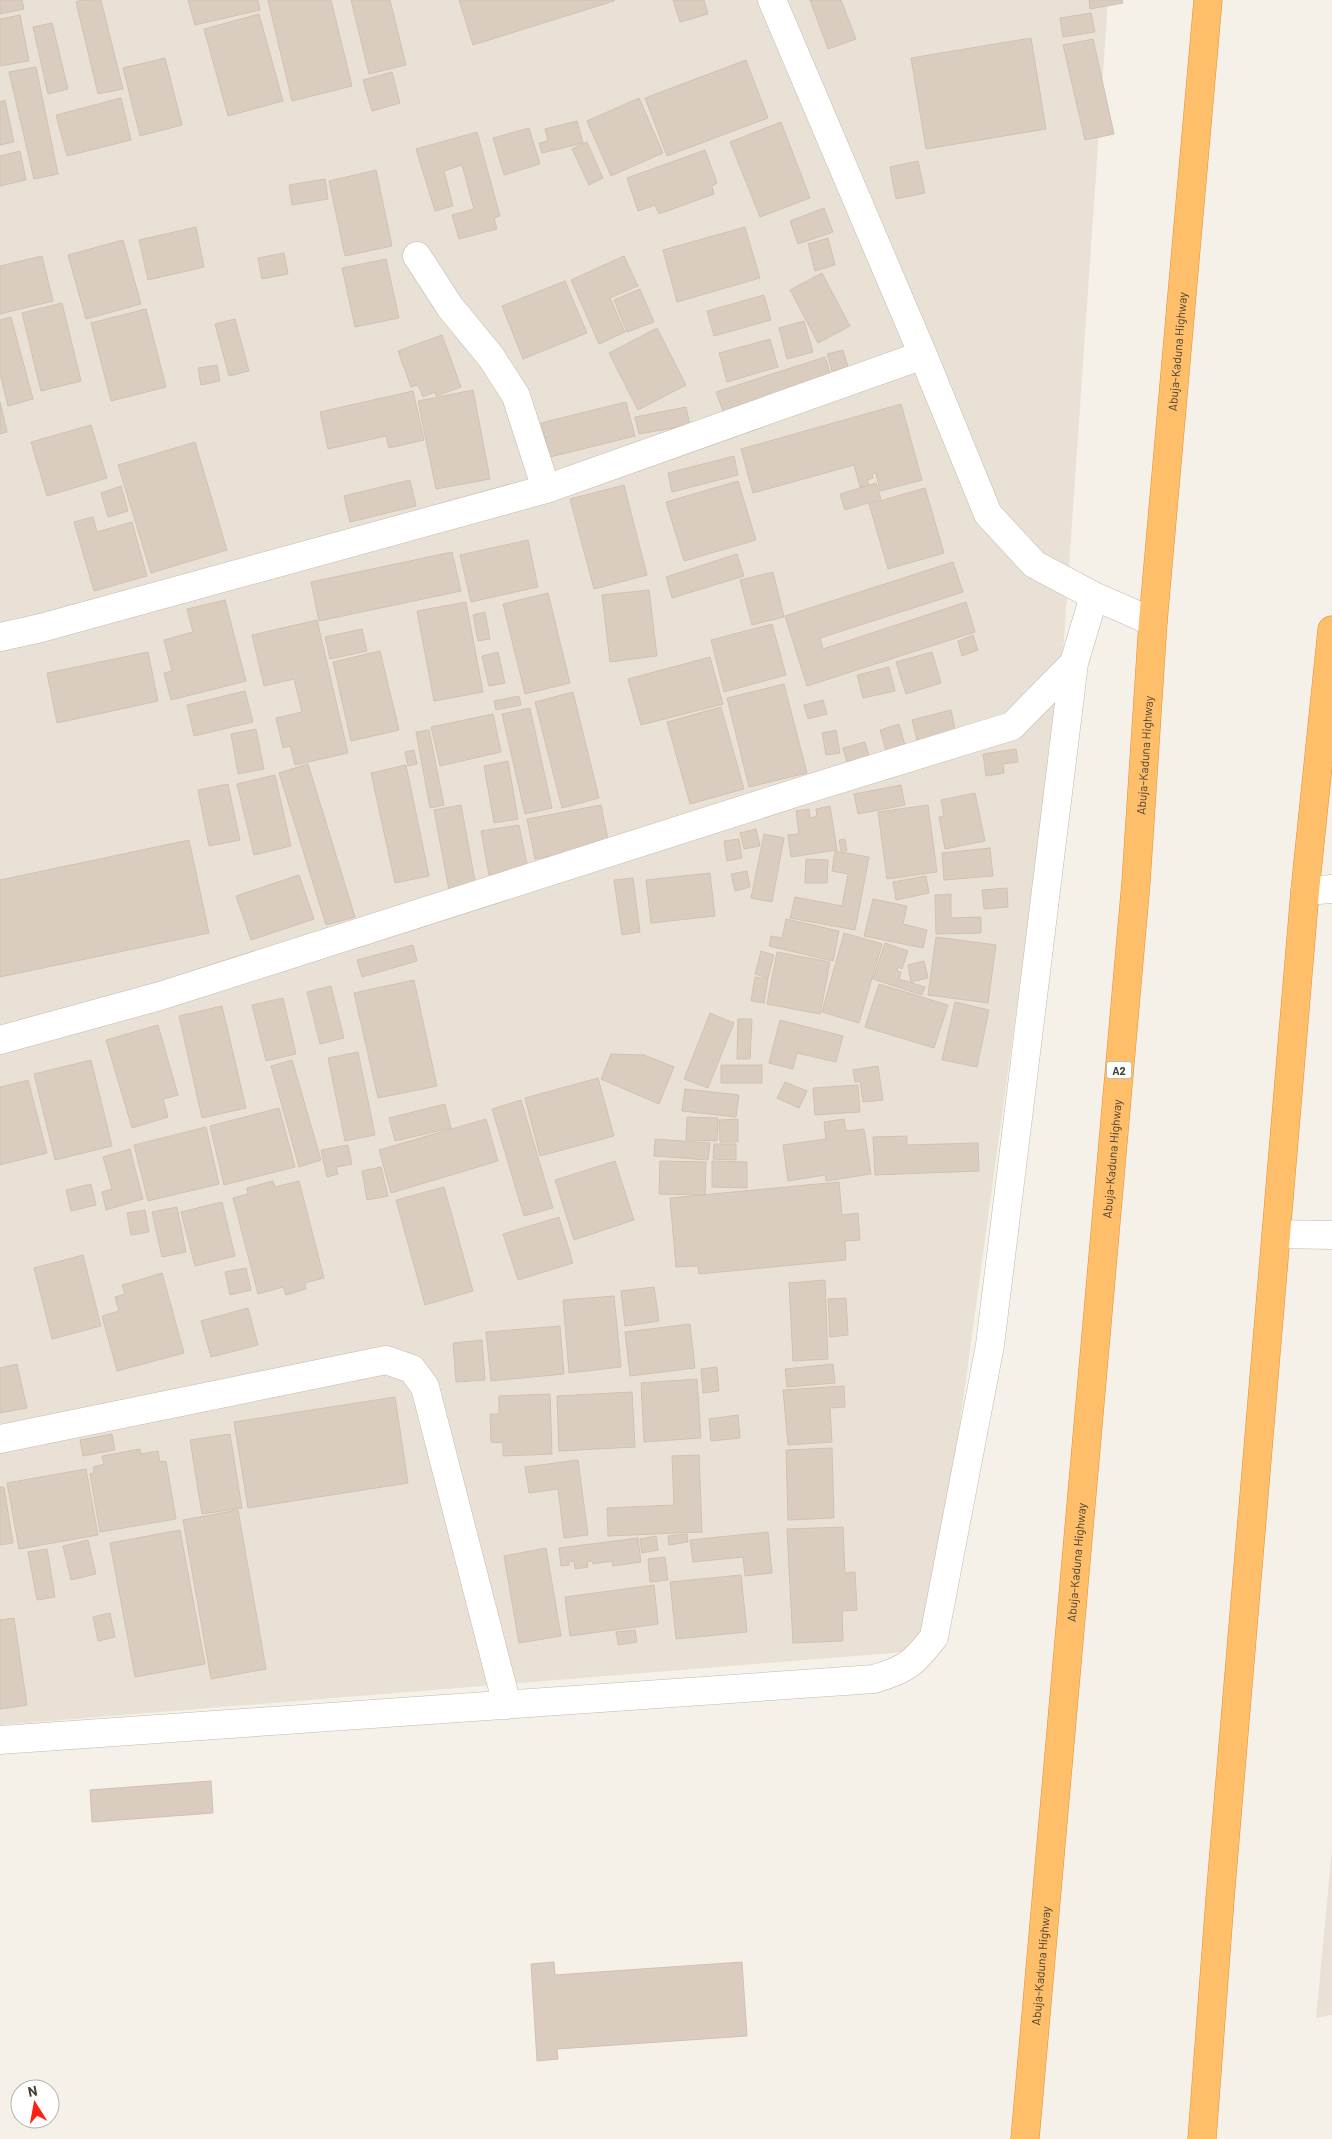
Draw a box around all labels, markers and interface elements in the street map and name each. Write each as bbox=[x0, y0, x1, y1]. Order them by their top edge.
street label: Abuja-Kaduna Highway bbox=[1165, 291, 1189, 412]
street label: Abuja-Kaduna Highway bbox=[1133, 695, 1155, 815]
road number: A2 bbox=[1106, 1062, 1132, 1078]
street label: Abuja-Kaduna Highway bbox=[1099, 1098, 1124, 1219]
street label: Abuja-Kaduna Highway bbox=[1064, 1502, 1088, 1622]
street label: Abuja-Kaduna Highway bbox=[1028, 1905, 1053, 2026]
north arrow bbox=[10, 2079, 60, 2129]
text: N bbox=[26, 2082, 39, 2100]

